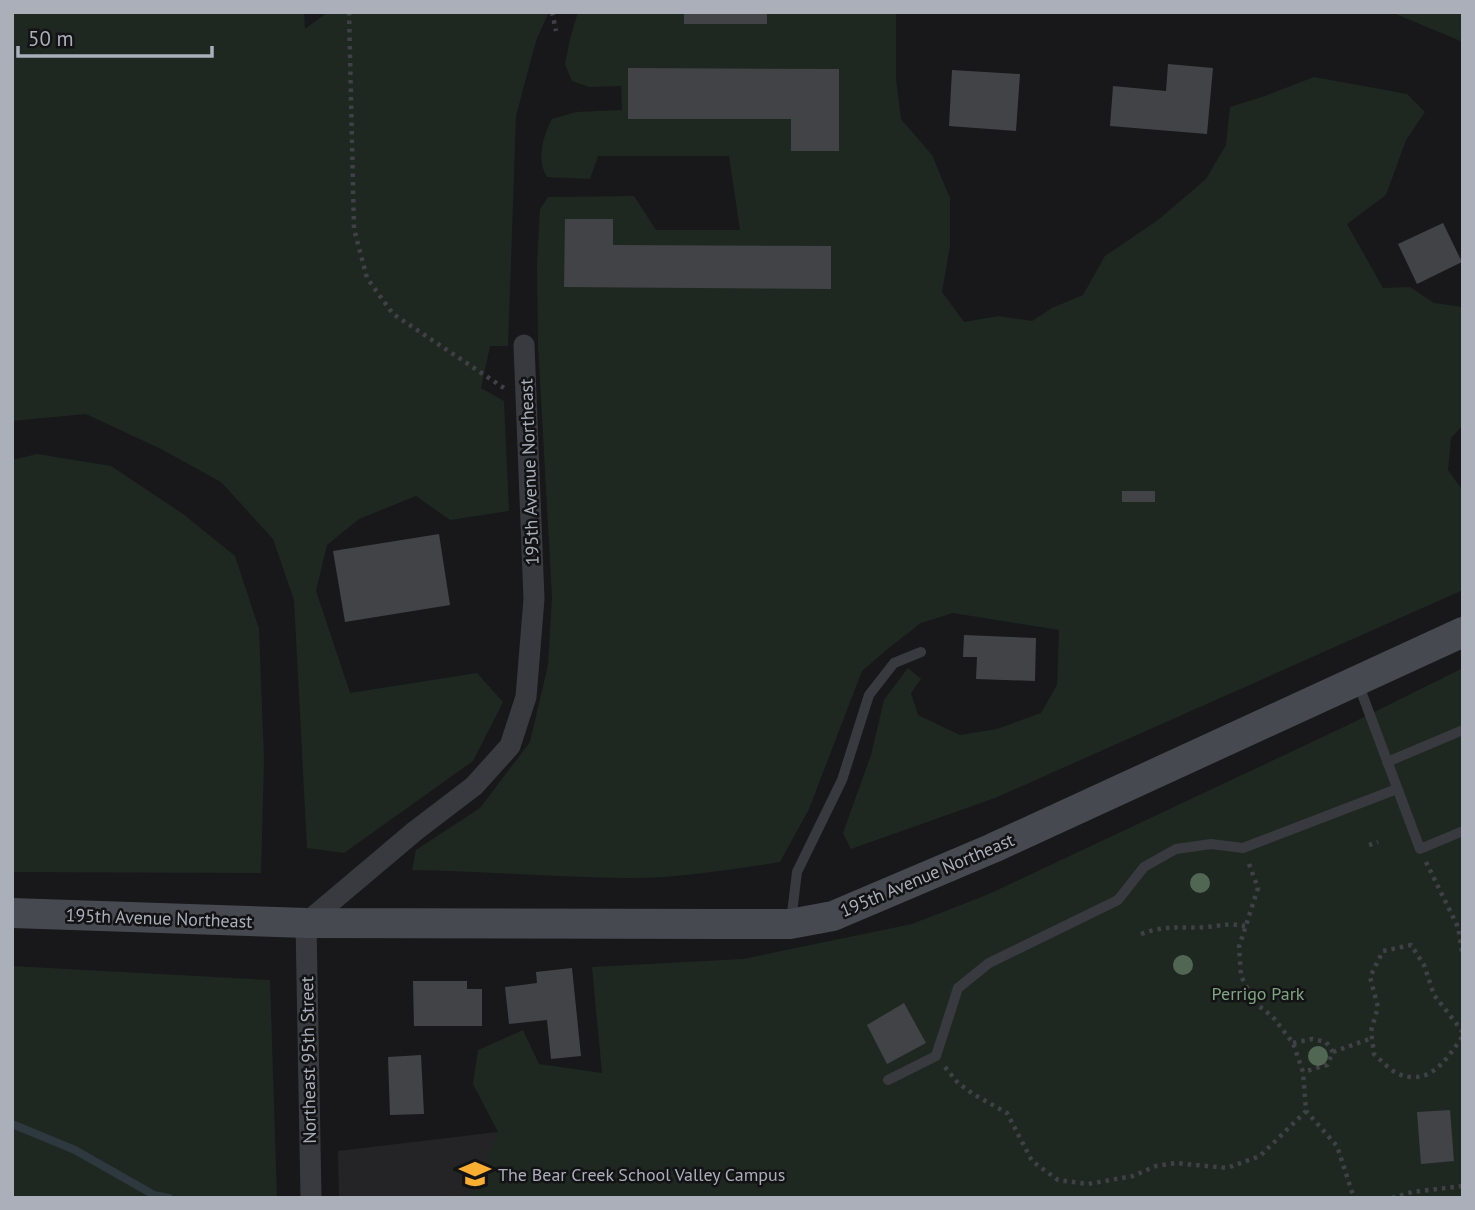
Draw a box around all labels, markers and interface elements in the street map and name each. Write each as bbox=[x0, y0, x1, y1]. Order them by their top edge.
scale bar bbox=[18, 14, 212, 58]
text: 50 m bbox=[28, 25, 74, 52]
street label: 195th Avenue Northeast bbox=[514, 378, 544, 566]
street label: 195th Avenue Northeast bbox=[837, 828, 1017, 922]
street label: 195th Avenue Northeast bbox=[65, 903, 253, 933]
street label: Northeast 95th Street bbox=[295, 976, 321, 1144]
park label: Perrigo Park bbox=[1212, 982, 1305, 1005]
school or university icon: The Bear Creek School Valley Campus bbox=[458, 1157, 492, 1191]
place label: The Bear Creek School Valley Campus bbox=[498, 1163, 785, 1186]

